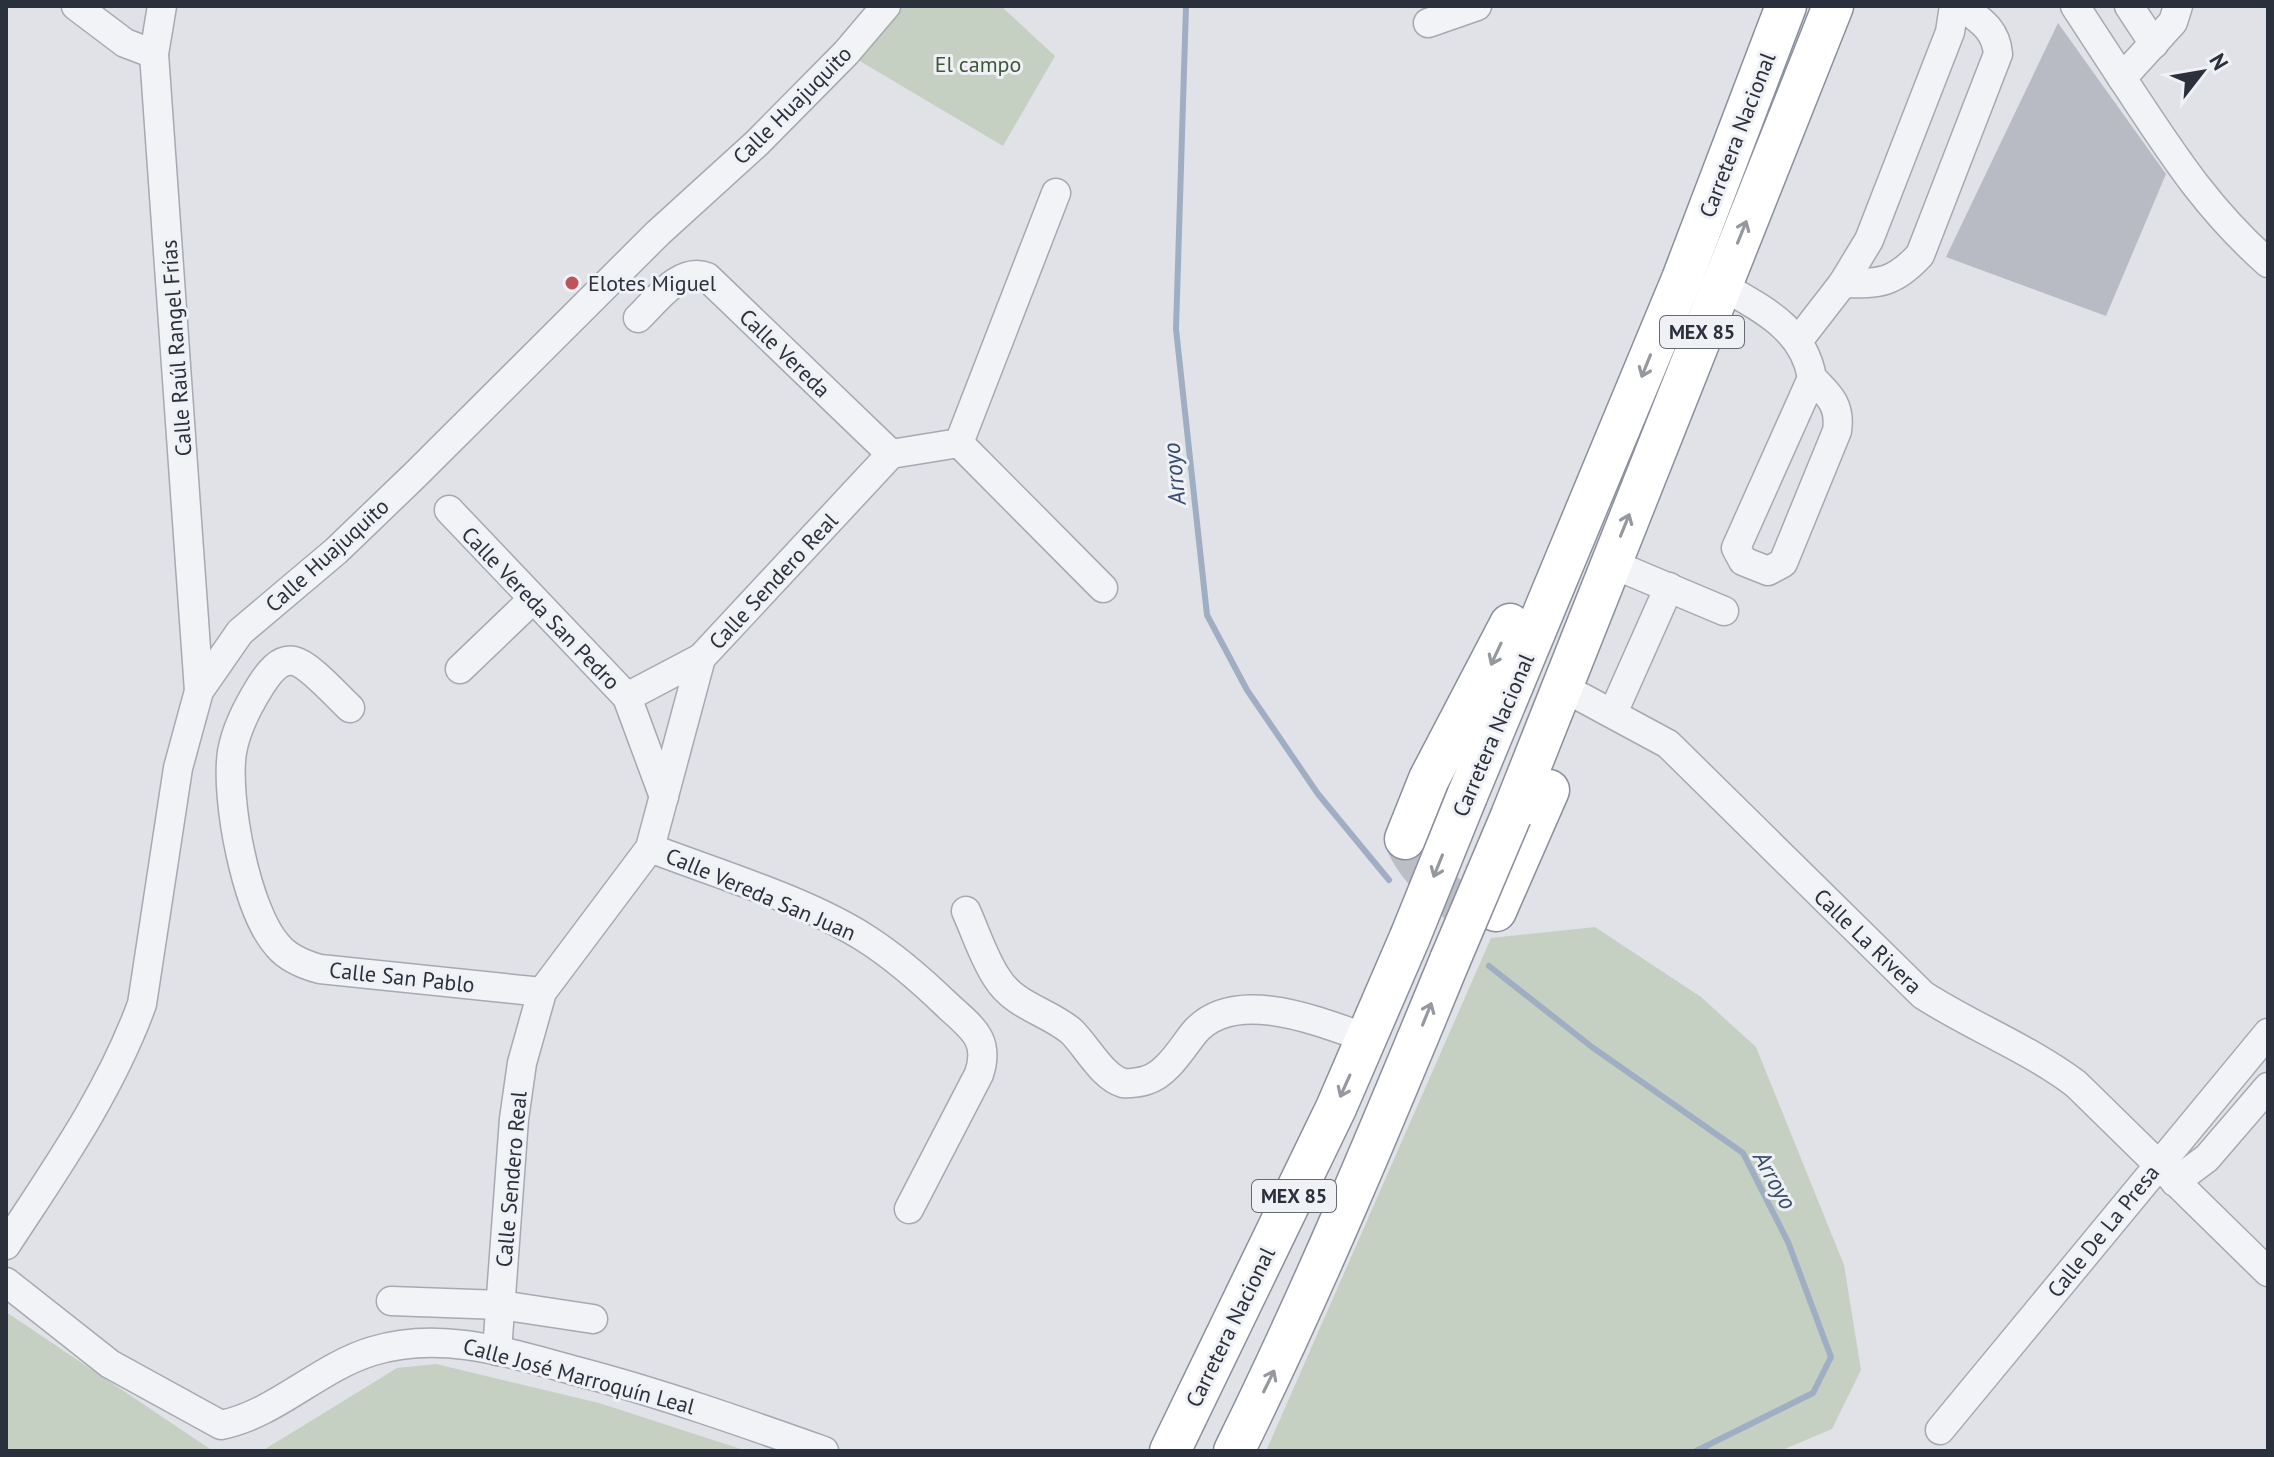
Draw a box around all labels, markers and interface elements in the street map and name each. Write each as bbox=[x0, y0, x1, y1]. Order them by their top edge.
north arrow bbox=[2162, 32, 2242, 112]
street label: Calle Huajuquito bbox=[727, 40, 857, 170]
street label: Carretera Nacional bbox=[1693, 48, 1782, 222]
text: N bbox=[2203, 48, 2235, 75]
park label: El campo bbox=[935, 50, 1021, 78]
one-way arrow bbox=[1736, 220, 1750, 245]
street label: Calle Raúl Rangel Frías bbox=[154, 239, 198, 457]
place label: Elotes Miguel bbox=[588, 269, 717, 297]
marker: Elotes Miguel bbox=[563, 274, 581, 292]
street label: Calle Vereda bbox=[734, 303, 836, 403]
road number: MEX 85 bbox=[1660, 316, 1744, 348]
one-way arrow bbox=[1638, 353, 1652, 378]
water label: Arroyo bbox=[1155, 441, 1193, 508]
street label: Calle Huajuquito bbox=[259, 492, 395, 618]
street label: Calle Sendero Real bbox=[703, 506, 844, 655]
one-way arrow bbox=[1619, 513, 1633, 538]
street label: Calle Vereda San Pedro bbox=[456, 520, 626, 696]
one-way arrow bbox=[1488, 642, 1503, 666]
street label: Carretera Nacional bbox=[1446, 649, 1540, 821]
street label: Calle Vereda San Juan bbox=[662, 841, 860, 947]
one-way arrow bbox=[1430, 853, 1445, 878]
street label: Calle La Rivera bbox=[1808, 882, 1928, 1000]
street label: Calle San Pablo bbox=[328, 955, 476, 999]
one-way arrow bbox=[1421, 1002, 1436, 1027]
one-way arrow bbox=[1337, 1073, 1352, 1098]
street label: Calle Sendero Real bbox=[489, 1089, 533, 1268]
water label: Arroyo bbox=[1746, 1144, 1804, 1215]
street label: Calle De La Presa bbox=[2041, 1159, 2165, 1303]
road number: MEX 85 bbox=[1252, 1180, 1336, 1212]
street label: Carretera Nacional bbox=[1179, 1242, 1281, 1412]
street label: Calle José Marroquín Leal bbox=[460, 1332, 698, 1421]
one-way arrow bbox=[1261, 1370, 1277, 1394]

